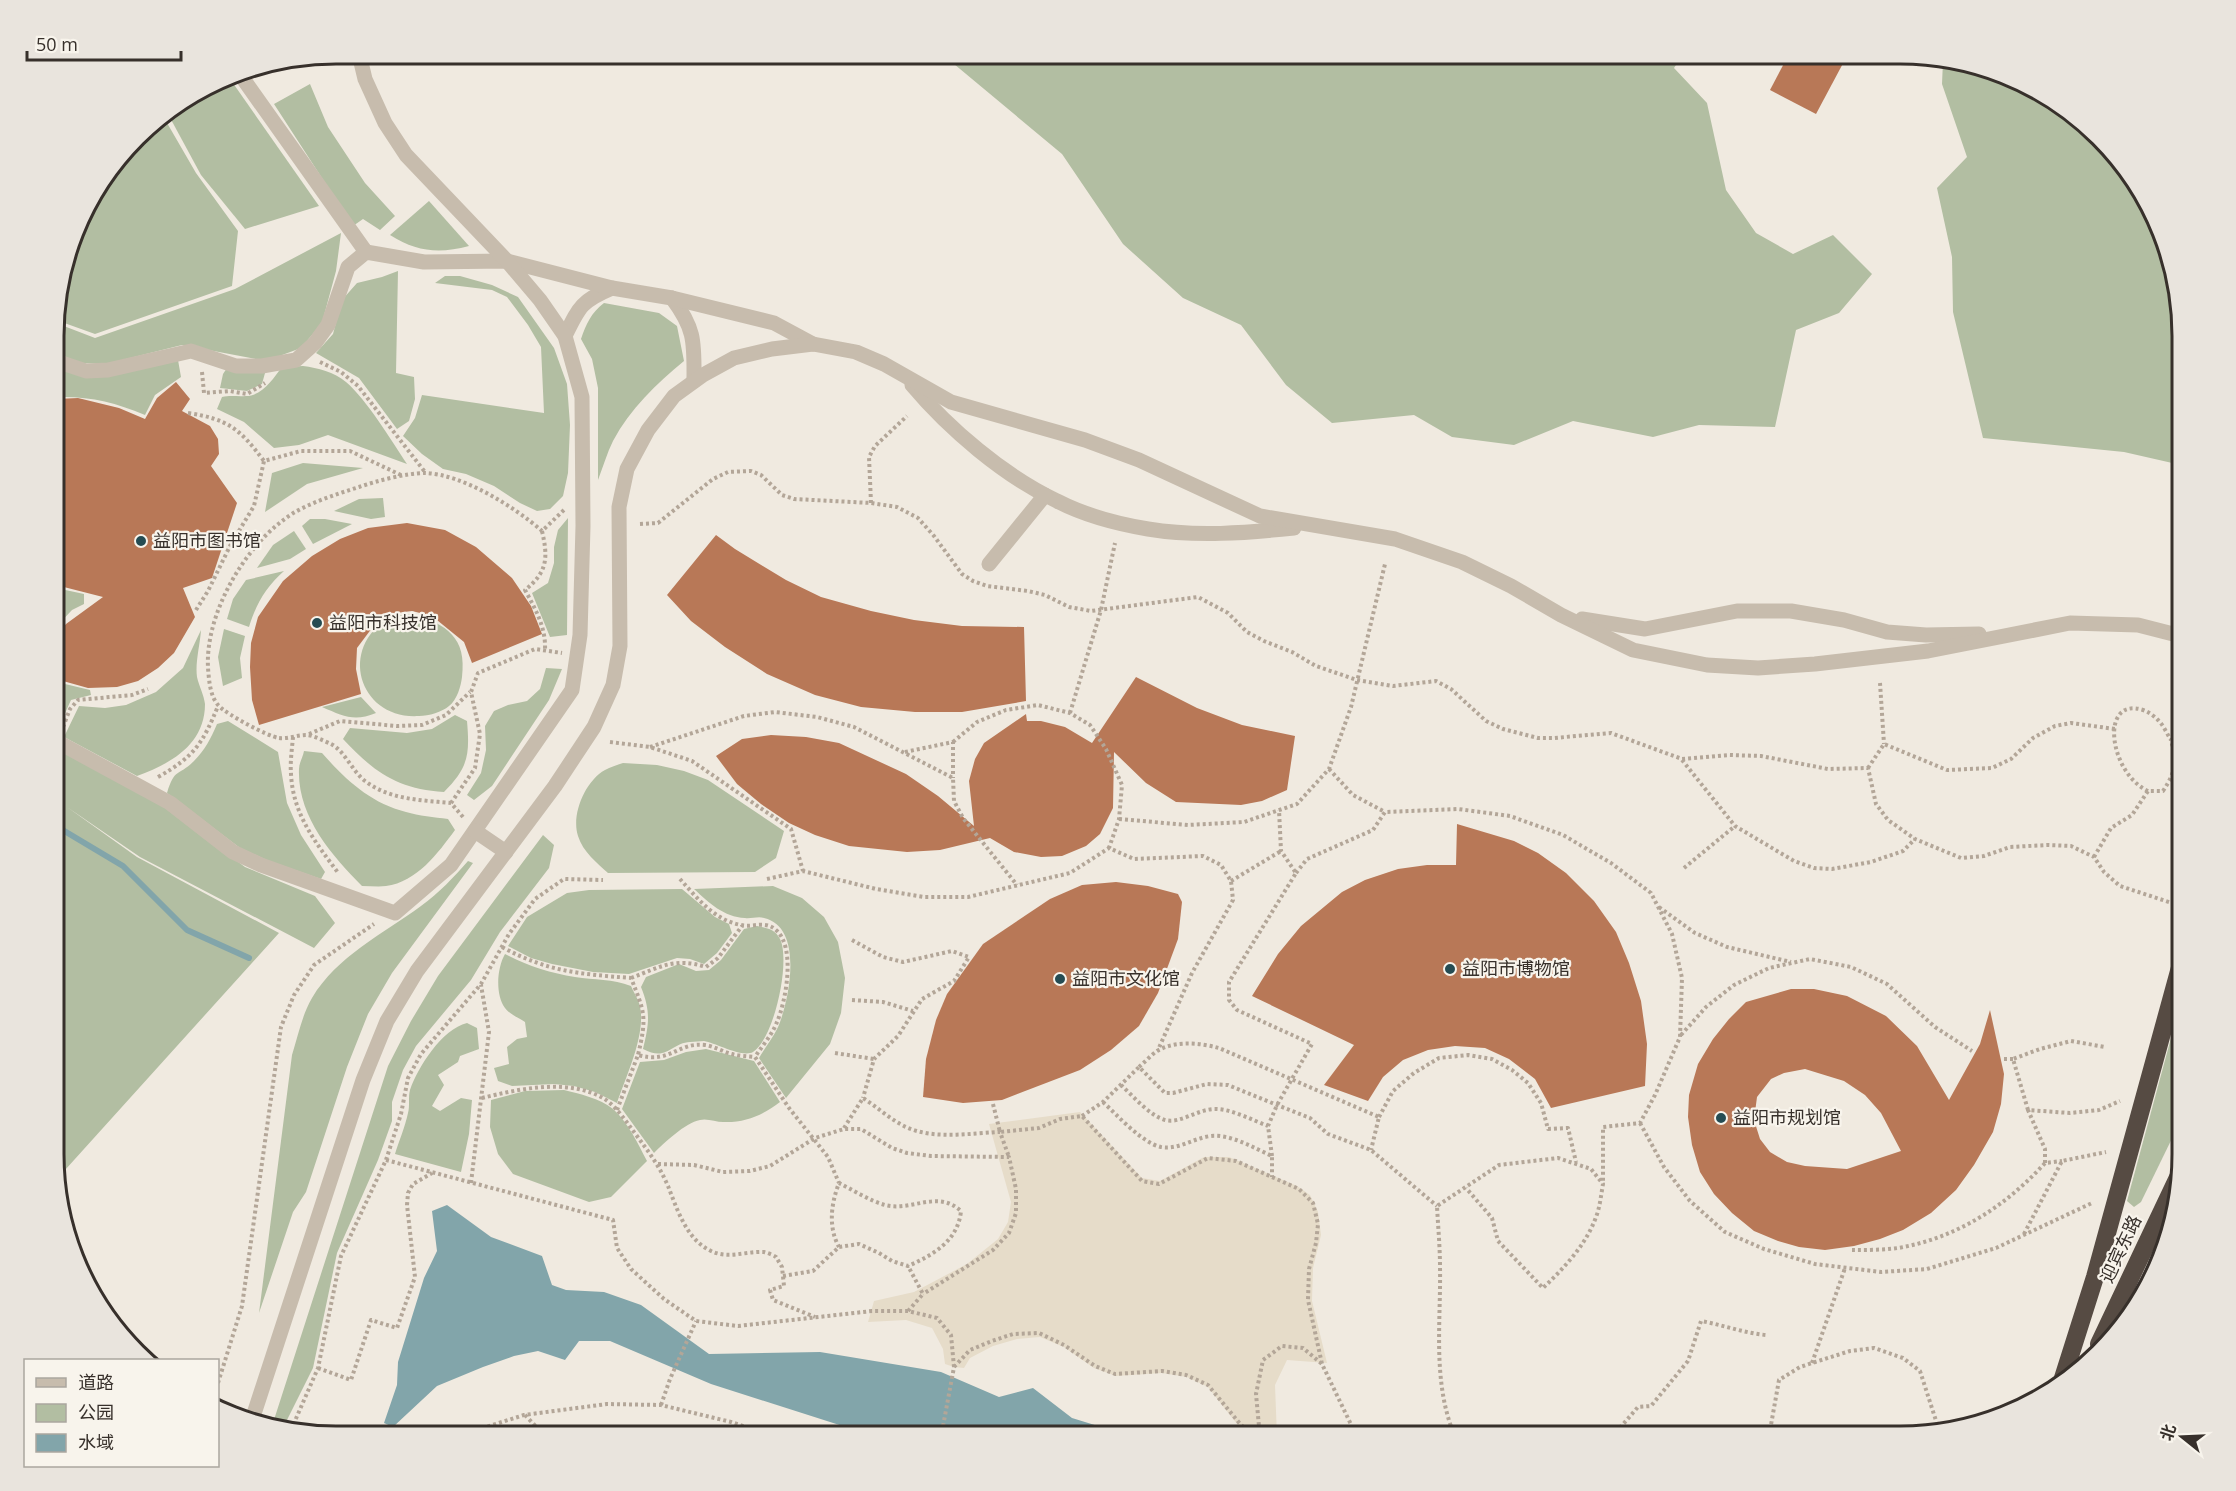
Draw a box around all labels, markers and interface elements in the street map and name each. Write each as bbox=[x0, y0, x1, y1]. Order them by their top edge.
scale bar bbox=[27, 24, 182, 62]
text: 50 m bbox=[36, 32, 78, 56]
place label: 益阳市图书馆 bbox=[153, 528, 261, 552]
marker: 益阳市图书馆 bbox=[134, 534, 148, 548]
place label: 益阳市科技馆 bbox=[329, 610, 437, 634]
marker: 益阳市科技馆 bbox=[310, 616, 324, 630]
place label: 益阳市博物馆 bbox=[1462, 956, 1570, 980]
marker: 益阳市博物馆 bbox=[1443, 962, 1457, 976]
place label: 益阳市文化馆 bbox=[1072, 966, 1180, 990]
marker: 益阳市文化馆 bbox=[1053, 972, 1067, 986]
place label: 益阳市规划馆 bbox=[1733, 1105, 1841, 1129]
marker: 益阳市规划馆 bbox=[1714, 1111, 1728, 1125]
street label: 迎宾东路 bbox=[2094, 1211, 2146, 1286]
legend bbox=[24, 1359, 219, 1467]
text: 道路 bbox=[78, 1370, 114, 1394]
text: 公园 bbox=[78, 1400, 114, 1424]
north arrow bbox=[2152, 1407, 2212, 1467]
text: 北 bbox=[2155, 1421, 2181, 1443]
text: 水域 bbox=[78, 1430, 114, 1454]

